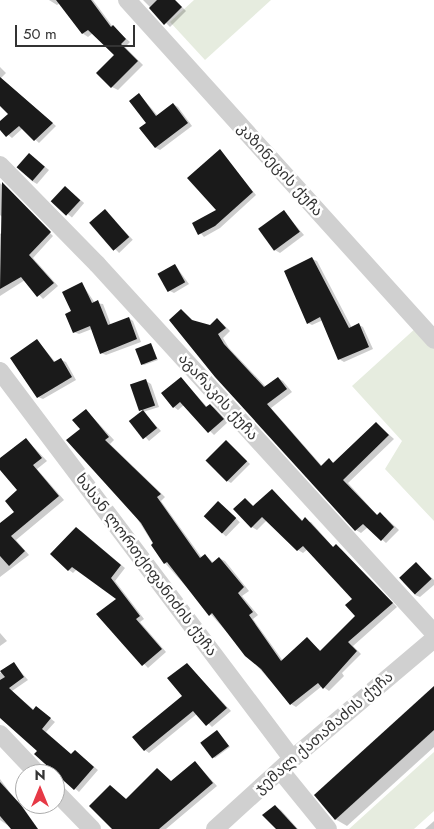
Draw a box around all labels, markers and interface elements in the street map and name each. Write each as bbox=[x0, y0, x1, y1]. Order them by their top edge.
scale bar bbox=[18, 15, 138, 47]
text: 50 m bbox=[23, 23, 57, 45]
street label: კაზინეცის ქუჩა bbox=[233, 120, 327, 220]
street label: აგარაკის ქუჩა bbox=[174, 350, 262, 444]
street label: ხასან ლორთქიფანიძის ქუჩა bbox=[71, 470, 221, 660]
street label: ჯემალ ქათამაძის ქუჩა bbox=[251, 668, 397, 798]
north arrow bbox=[15, 764, 65, 814]
text: N bbox=[34, 765, 46, 785]

